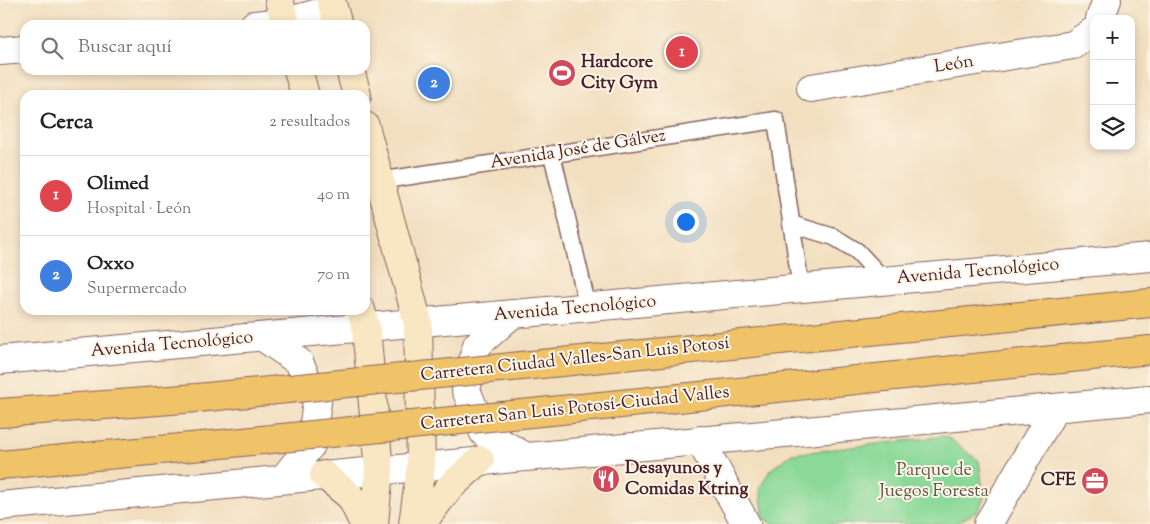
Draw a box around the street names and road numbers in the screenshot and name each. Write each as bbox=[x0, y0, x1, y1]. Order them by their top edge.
street label: León bbox=[932, 49, 976, 81]
street label: Avenida José de Gálvez bbox=[488, 123, 668, 177]
street label: Avenida Tecnológico bbox=[896, 252, 1061, 292]
street label: Avenida Tecnológico bbox=[493, 289, 658, 329]
street label: Avenida Tecnológico bbox=[90, 325, 255, 365]
street label: Carretera Ciudad Valles-San Luis Potosí bbox=[419, 331, 731, 389]
street label: Carretera San Luis Potosí-Ciudad Valles bbox=[419, 380, 731, 438]

